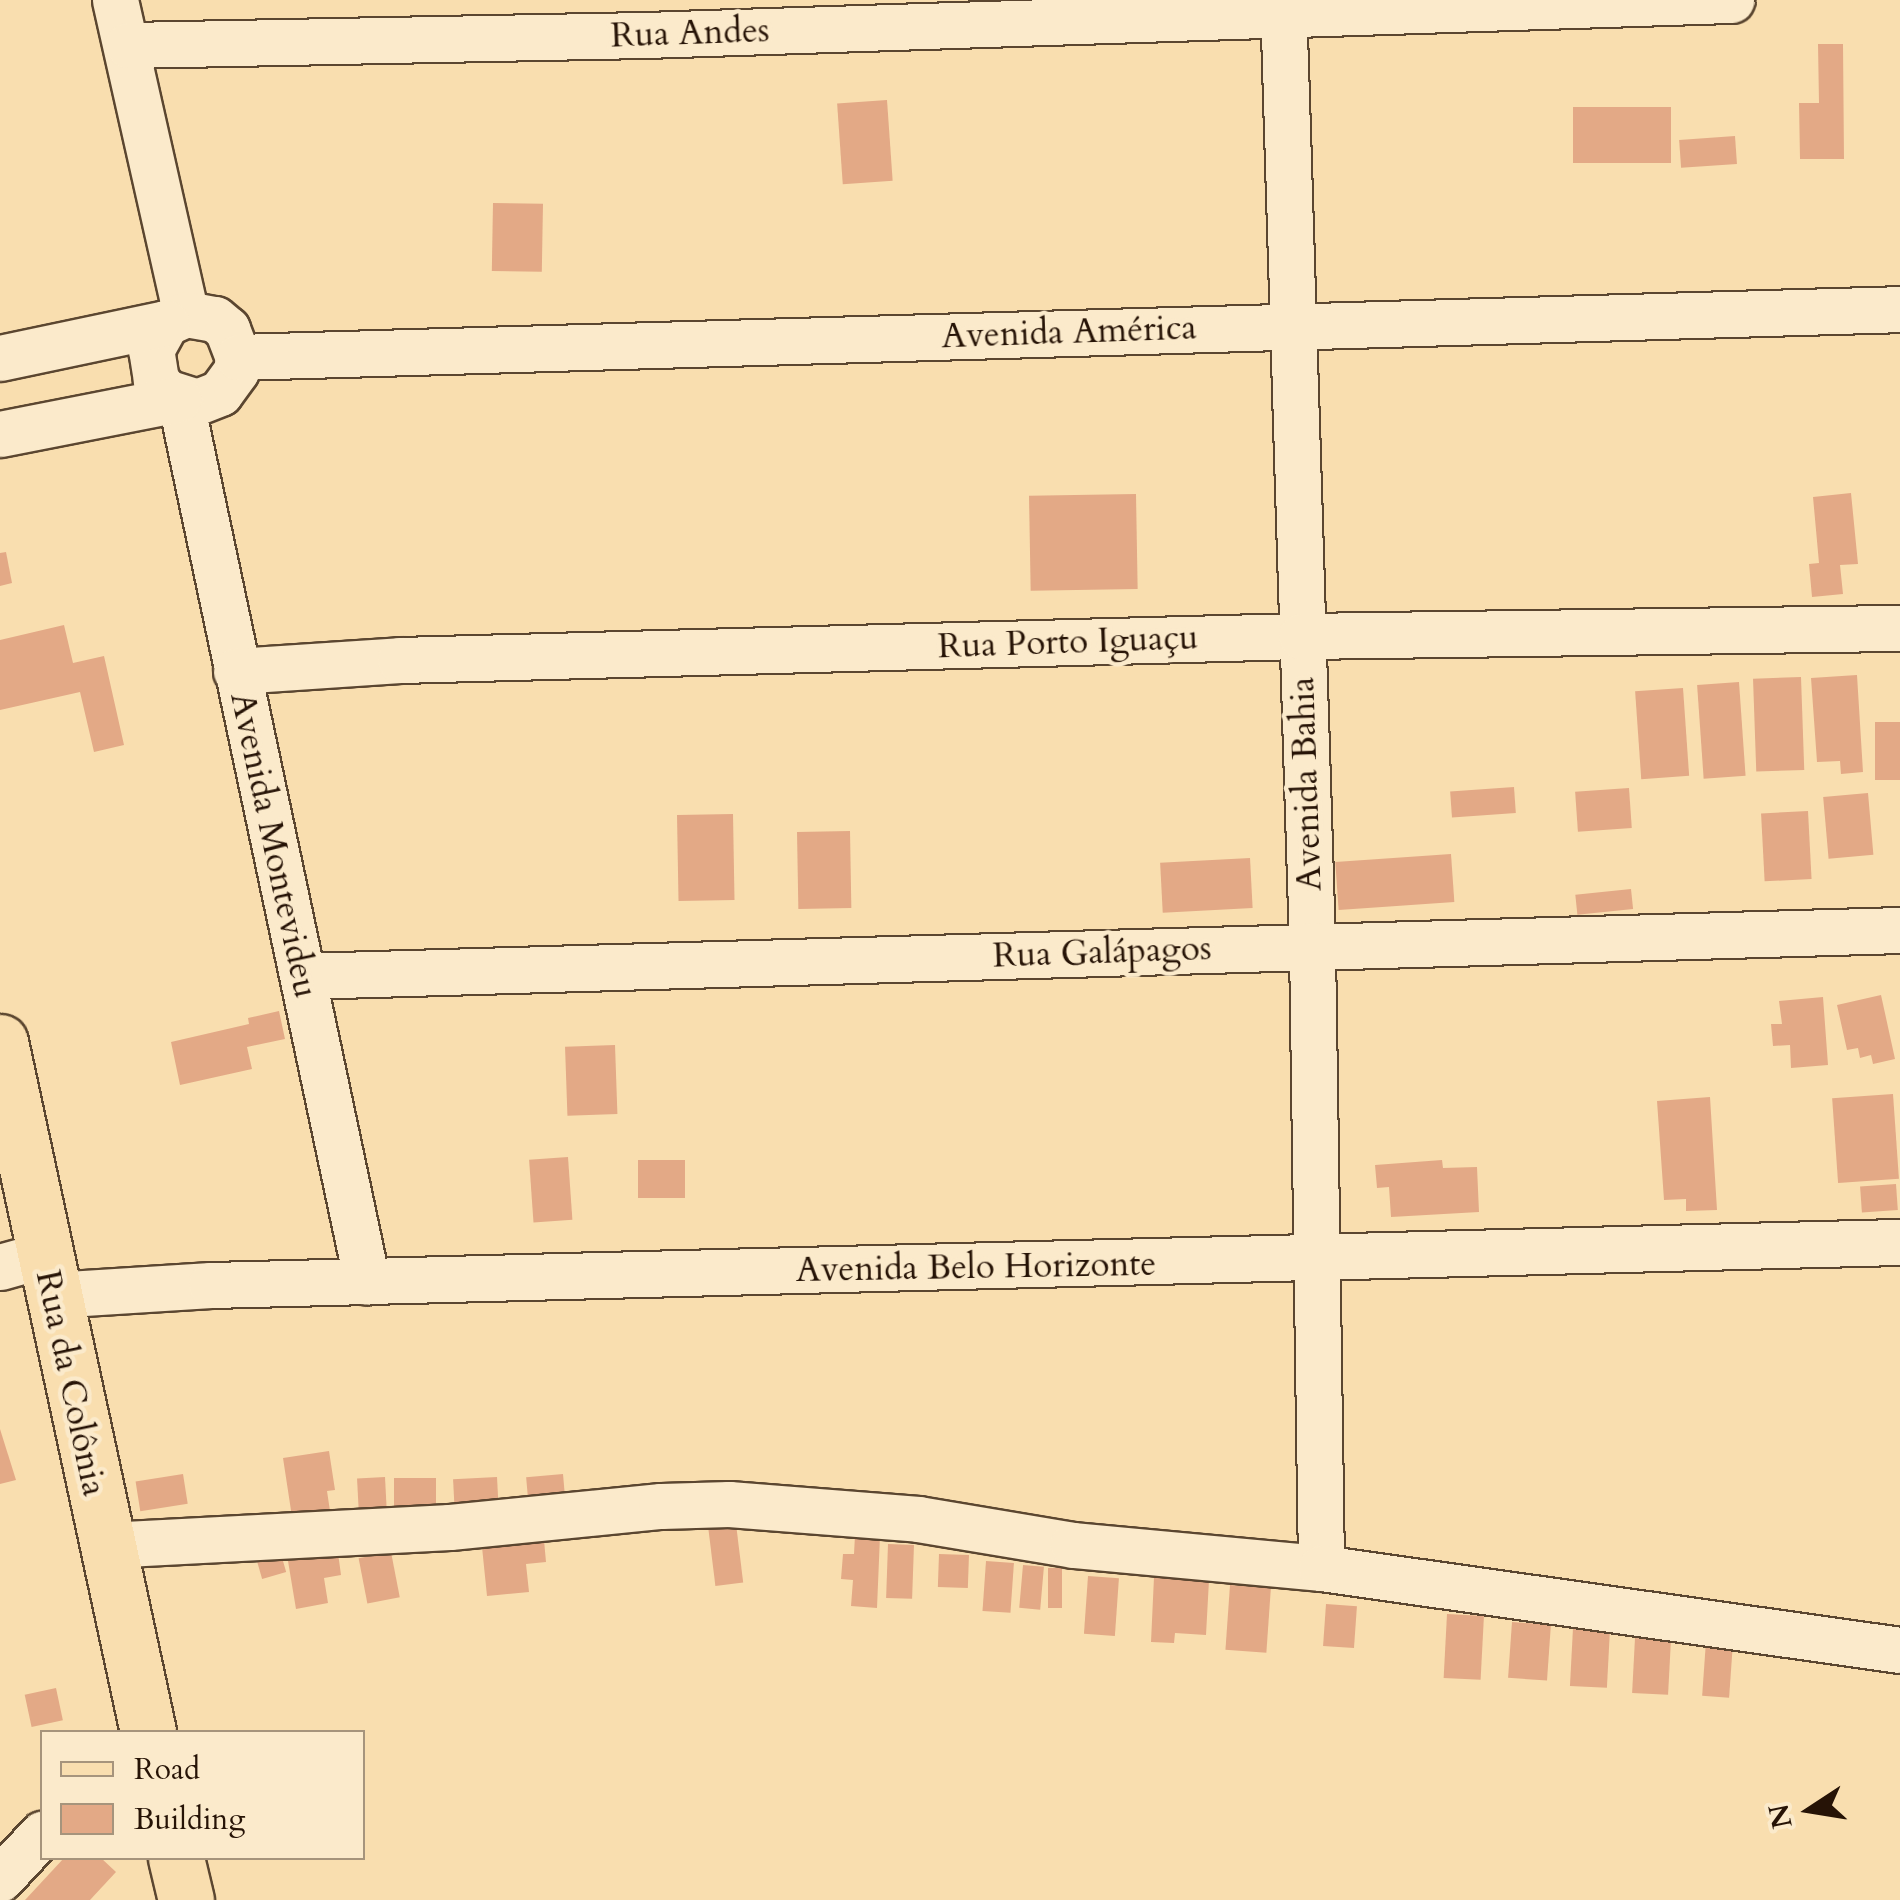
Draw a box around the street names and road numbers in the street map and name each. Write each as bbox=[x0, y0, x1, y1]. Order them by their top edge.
street label: Rua Andes bbox=[610, 9, 770, 57]
street label: Avenida América bbox=[941, 307, 1197, 357]
street label: Rua Porto Iguaçu bbox=[937, 616, 1199, 668]
street label: Avenida Bahia bbox=[1281, 676, 1331, 892]
street label: Avenida Montevideu bbox=[221, 688, 327, 1002]
street label: Rua Galápagos bbox=[992, 927, 1212, 977]
street label: Avenida Belo Horizonte bbox=[795, 1243, 1157, 1291]
street label: Rua da Colônia bbox=[27, 1266, 115, 1500]

